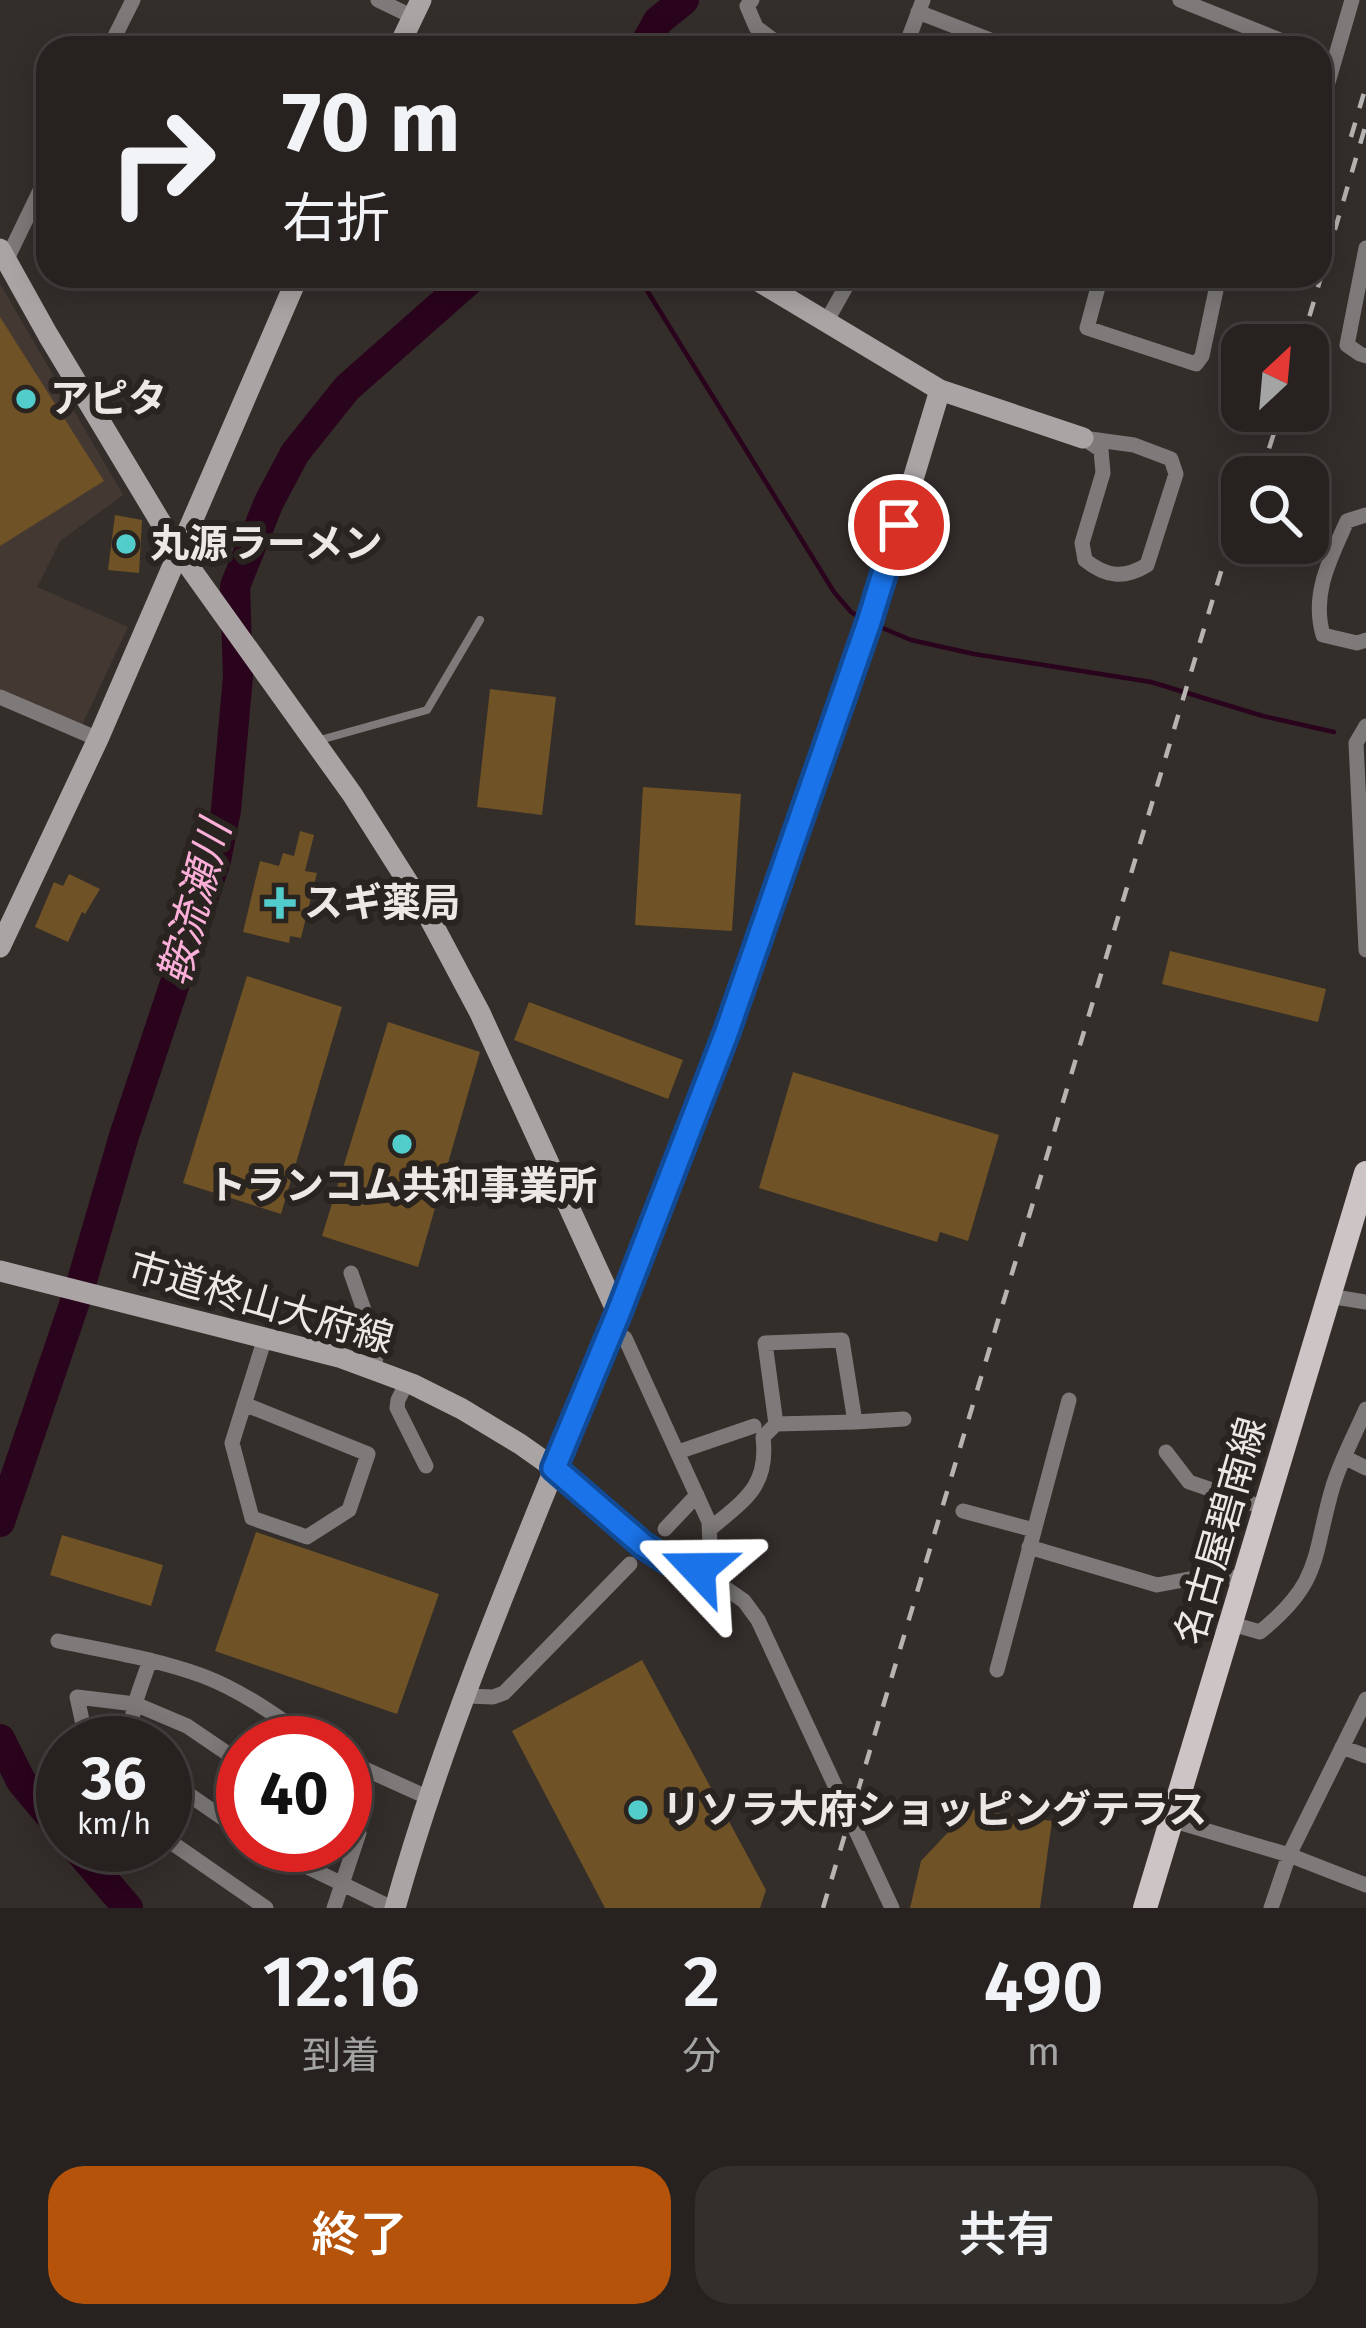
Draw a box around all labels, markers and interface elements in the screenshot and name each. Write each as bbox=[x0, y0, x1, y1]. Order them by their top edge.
text: 70 m bbox=[282, 72, 460, 173]
icon: right bbox=[84, 84, 240, 240]
text: 右折 bbox=[282, 187, 390, 251]
north arrow bbox=[1221, 324, 1329, 432]
map controls bbox=[1221, 324, 1329, 564]
place label: アピタ bbox=[50, 376, 167, 422]
marker: アピタ bbox=[13, 386, 39, 412]
button: search bbox=[1221, 456, 1329, 564]
pin bbox=[848, 474, 950, 576]
icon: arrive bbox=[866, 492, 932, 558]
place label: 丸源ラーメン bbox=[150, 521, 382, 567]
marker: 丸源ラーメン bbox=[113, 531, 139, 557]
water label: 鞍流瀬川 bbox=[149, 812, 242, 991]
place label: スギ薬局 bbox=[304, 880, 460, 926]
marker: スギ薬局 bbox=[267, 890, 293, 916]
marker: トランコム共和事業所 bbox=[389, 1131, 415, 1157]
place label: トランコム共和事業所 bbox=[207, 1163, 597, 1209]
street label: 市道柊山大府線 bbox=[123, 1243, 399, 1363]
street label: 名古屋碧南線 bbox=[1167, 1412, 1275, 1650]
position arrow bbox=[635, 1506, 761, 1632]
speed limit sign: 40 bbox=[216, 1716, 372, 1872]
text: 36 bbox=[81, 1743, 147, 1815]
place label: リソラ大府ショッピングテラス bbox=[662, 1787, 1207, 1833]
marker: リソラ大府ショッピングテラス bbox=[625, 1797, 651, 1823]
text: km/h bbox=[77, 1806, 151, 1842]
text: 12:16 bbox=[262, 1939, 420, 2025]
text: 2 bbox=[683, 1939, 720, 2025]
text: 490 bbox=[983, 1944, 1104, 2030]
text: m bbox=[1027, 2029, 1060, 2075]
text: 到着 bbox=[302, 2033, 380, 2079]
text: 分 bbox=[682, 2033, 721, 2079]
button: 終了 bbox=[48, 2166, 671, 2304]
button: 共有 bbox=[695, 2166, 1318, 2304]

